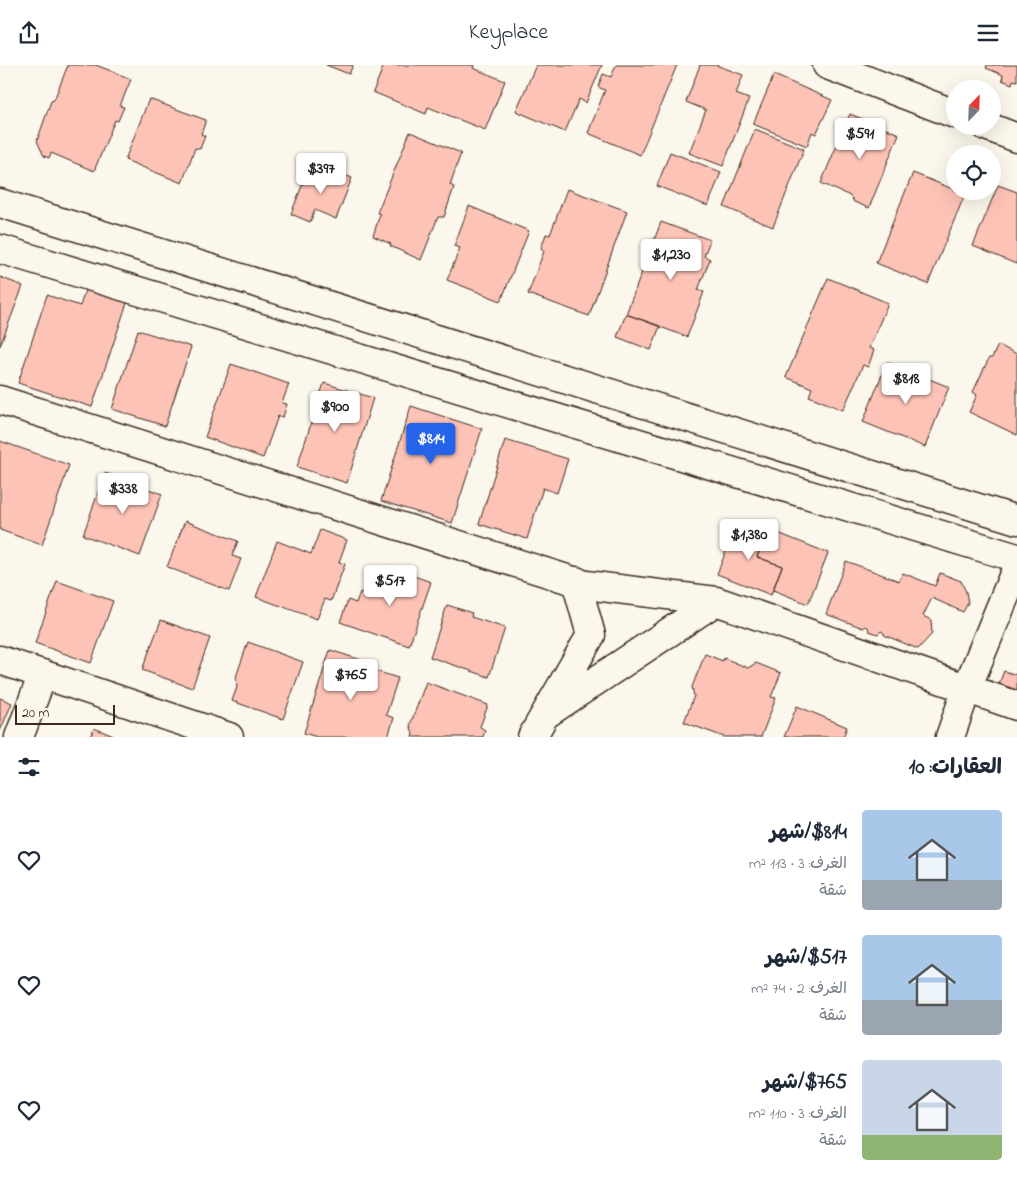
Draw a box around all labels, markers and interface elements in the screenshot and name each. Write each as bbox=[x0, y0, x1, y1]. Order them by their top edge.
text: Keyplace bbox=[469, 17, 548, 49]
icon: share bbox=[15, 19, 43, 47]
icon: menu bbox=[974, 19, 1002, 47]
north arrow bbox=[946, 80, 1001, 135]
map controls bbox=[946, 80, 1001, 200]
pin: $591 bbox=[830, 117, 890, 160]
text: $591 bbox=[846, 122, 874, 146]
button: locate bbox=[946, 145, 1001, 200]
pin: $397 bbox=[291, 153, 351, 195]
text: $397 bbox=[307, 157, 335, 181]
pin: $1,230 bbox=[630, 239, 712, 281]
text: $1,230 bbox=[652, 243, 691, 267]
pin: $818 bbox=[876, 363, 936, 405]
text: $818 bbox=[893, 367, 919, 391]
pin: $900 bbox=[305, 391, 365, 433]
text: $900 bbox=[321, 395, 349, 419]
pin: $814 bbox=[401, 423, 461, 465]
text: $814 bbox=[417, 427, 445, 451]
pin: $338 bbox=[93, 473, 153, 515]
text: $338 bbox=[109, 477, 137, 501]
pin: $1,380 bbox=[708, 519, 790, 561]
text: $1,380 bbox=[730, 523, 768, 547]
pin: $517 bbox=[360, 565, 420, 607]
text: $517 bbox=[375, 569, 405, 593]
pin: $765 bbox=[321, 659, 381, 701]
text: $765 bbox=[335, 663, 367, 687]
scale bar bbox=[15, 702, 115, 725]
text: 20 m bbox=[22, 703, 49, 724]
icon: filters bbox=[15, 753, 43, 781]
text: العقارات: 10 bbox=[909, 753, 1002, 783]
text: $814/شهر bbox=[770, 818, 847, 848]
icon: home bbox=[902, 830, 962, 890]
icon: heart bbox=[15, 846, 43, 874]
text: الغرف: 3 · 113 m² bbox=[749, 852, 847, 876]
text: شقة bbox=[819, 879, 847, 903]
text: $517/شهر bbox=[766, 943, 847, 973]
icon: home bbox=[902, 955, 962, 1015]
icon: heart bbox=[15, 971, 43, 999]
text: الغرف: 2 · 74 m² bbox=[751, 977, 847, 1001]
text: شقة bbox=[819, 1004, 847, 1028]
text: $765/شهر bbox=[763, 1068, 847, 1098]
icon: home bbox=[902, 1080, 962, 1140]
icon: heart bbox=[15, 1096, 43, 1124]
text: الغرف: 3 · 110 m² bbox=[748, 1102, 847, 1126]
text: شقة bbox=[819, 1129, 847, 1153]

